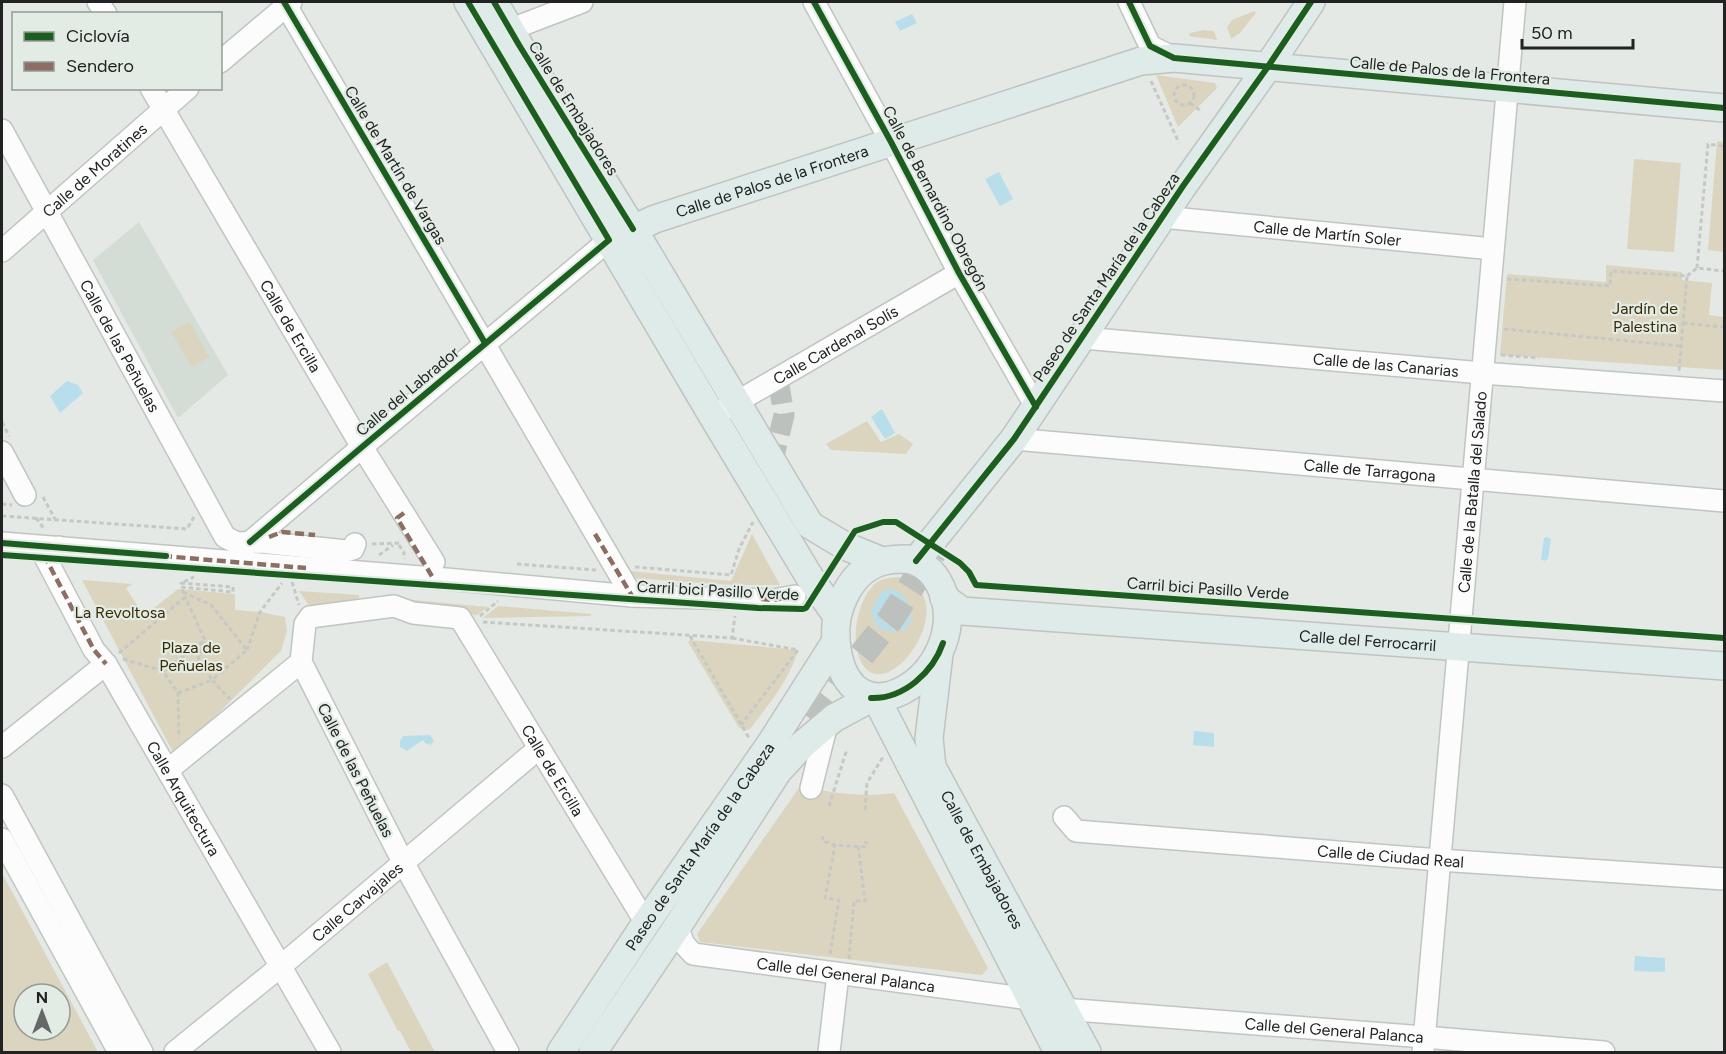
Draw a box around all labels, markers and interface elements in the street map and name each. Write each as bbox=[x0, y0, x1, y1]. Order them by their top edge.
legend bbox=[12, 12, 222, 90]
scale bar bbox=[1522, 12, 1633, 50]
text: 50 m bbox=[1531, 22, 1573, 44]
text: Ciclovía bbox=[66, 25, 130, 47]
street label: Calle de Embajadores bbox=[524, 38, 623, 179]
street label: Calle de Palos de la Frontera bbox=[1349, 52, 1551, 89]
text: Sendero bbox=[66, 55, 134, 77]
street label: Calle de Martín de Vargas bbox=[340, 82, 451, 248]
street label: Calle de Bernardino Obregón bbox=[879, 103, 992, 294]
street label: Calle de Moratines bbox=[39, 119, 151, 221]
street label: Calle de Palos de la Frontera bbox=[673, 141, 871, 222]
street label: Paseo de Santa María de la Cabeza bbox=[1029, 169, 1184, 385]
street label: Calle de Martín Soler bbox=[1253, 217, 1402, 250]
street label: Calle de las Peñuelas bbox=[76, 276, 164, 416]
street label: Calle de Ercilla bbox=[256, 277, 325, 376]
park label: Jardín de Palestina bbox=[1612, 299, 1678, 336]
street label: Calle Cardenal Solís bbox=[770, 302, 902, 389]
street label: Calle del Labrador bbox=[352, 342, 463, 440]
street label: Calle de las Canarias bbox=[1312, 349, 1460, 381]
street label: Calle de la Batalla del Salado bbox=[1454, 390, 1491, 594]
street label: Calle de Tarragona bbox=[1303, 455, 1436, 486]
street label: Carril bici Pasillo Verde bbox=[1126, 573, 1290, 604]
street label: Carril bici Pasillo Verde bbox=[636, 577, 800, 604]
park label: La Revoltosa bbox=[75, 603, 165, 622]
street label: Calle del Ferrocarril bbox=[1298, 626, 1437, 655]
park label: Plaza de Peñuelas bbox=[159, 638, 223, 675]
street label: Calle de las Peñuelas bbox=[313, 700, 398, 841]
street label: Calle de Ercilla bbox=[517, 721, 588, 820]
street label: Calle Arquitectura bbox=[143, 738, 224, 860]
street label: Paseo de Santa María de la Cabeza bbox=[622, 739, 778, 954]
street label: Calle de Embajadores bbox=[936, 787, 1027, 932]
street label: Calle de Ciudad Real bbox=[1316, 841, 1465, 872]
street label: Calle Carvajales bbox=[308, 858, 407, 946]
street label: Calle del General Palanca bbox=[755, 954, 936, 996]
north arrow bbox=[12, 982, 72, 1042]
text: N bbox=[36, 988, 48, 1007]
street label: Calle del General Palanca bbox=[1244, 1014, 1424, 1047]

